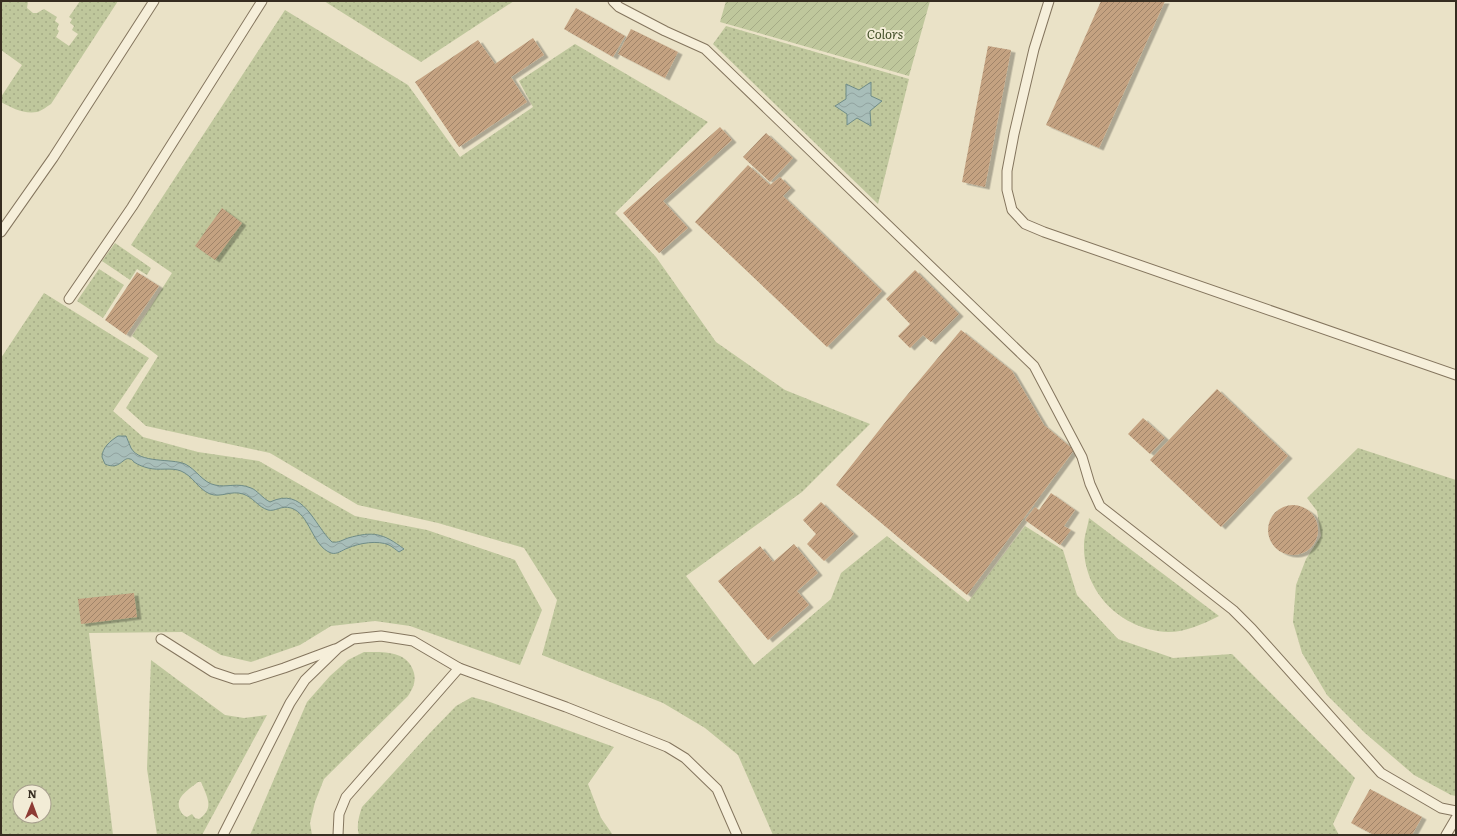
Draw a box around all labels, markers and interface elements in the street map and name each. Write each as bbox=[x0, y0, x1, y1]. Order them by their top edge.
park label: Colors bbox=[867, 24, 904, 43]
north arrow bbox=[12, 784, 52, 824]
text: N bbox=[27, 785, 37, 801]

